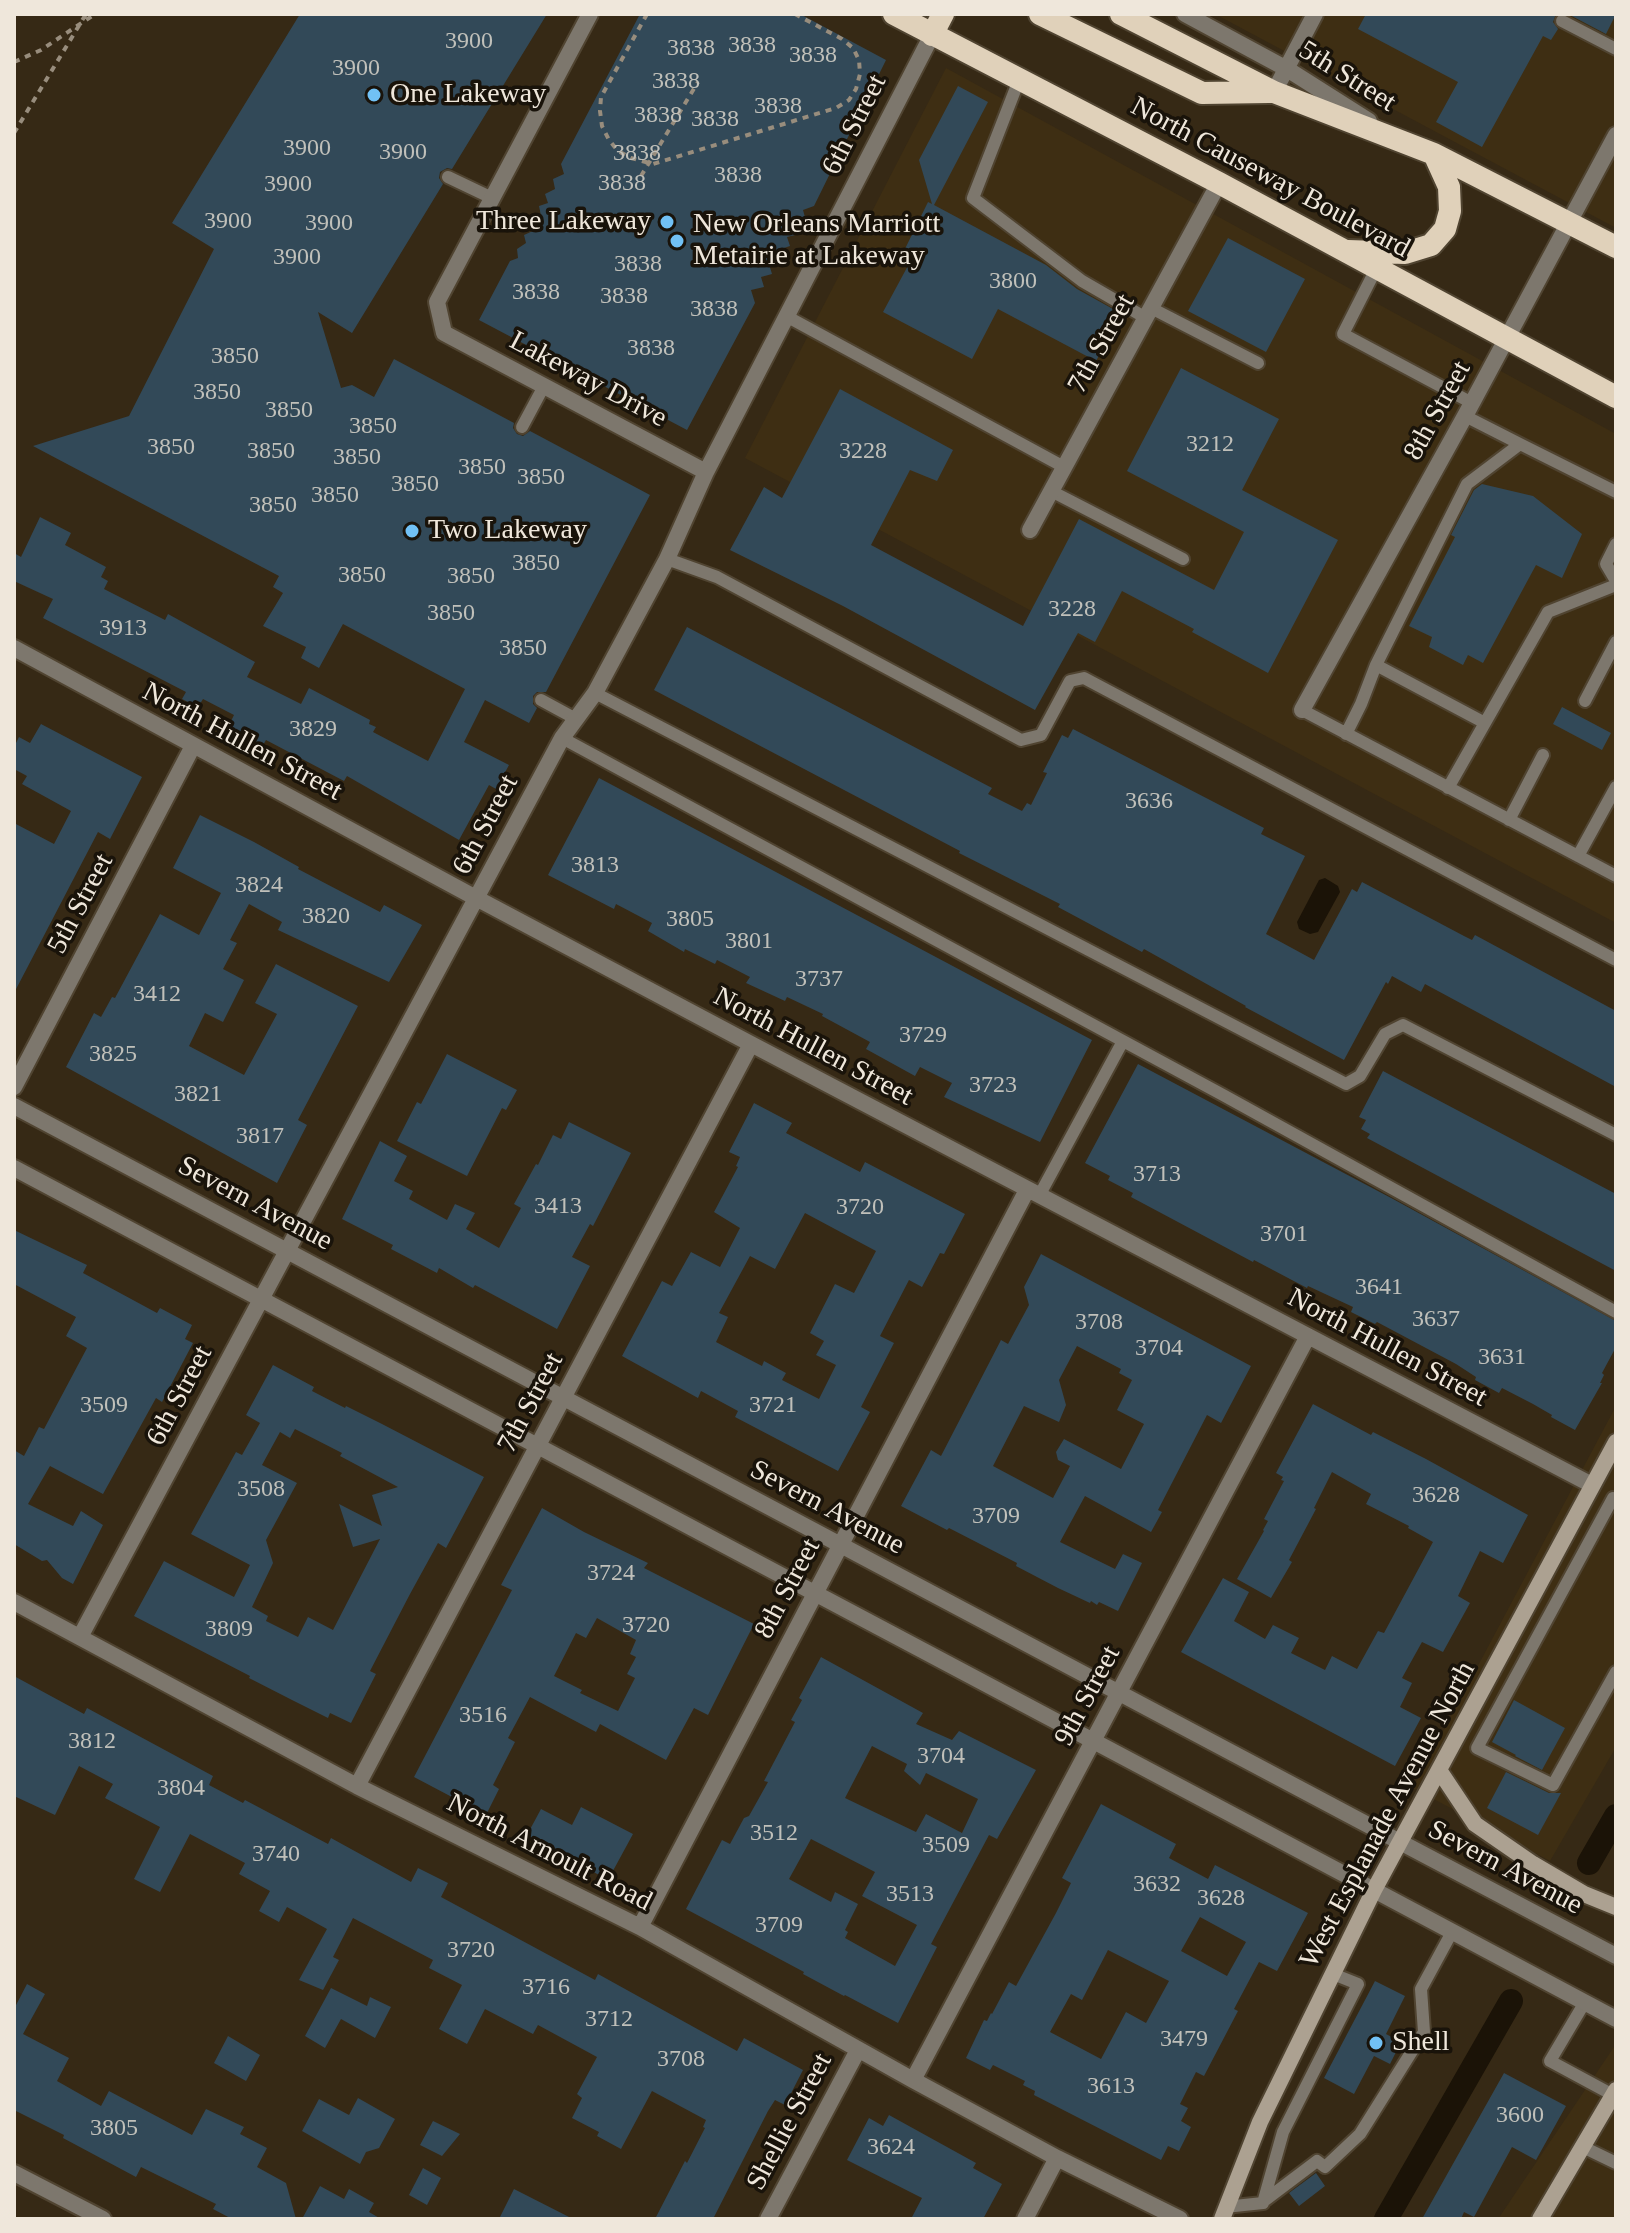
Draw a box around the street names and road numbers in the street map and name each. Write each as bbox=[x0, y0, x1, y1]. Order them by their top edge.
street label: 5th Street bbox=[1292, 34, 1402, 120]
street label: 6th Street bbox=[815, 69, 895, 181]
street label: North Causeway Boulevard bbox=[1125, 90, 1415, 266]
street label: 7th Street bbox=[1061, 289, 1143, 399]
street label: Lakeway Drive bbox=[504, 324, 672, 436]
street label: 8th Street bbox=[1397, 356, 1479, 466]
street label: North Hullen Street bbox=[137, 675, 347, 809]
street label: 6th Street bbox=[446, 769, 526, 881]
street label: 5th Street bbox=[41, 848, 121, 960]
street label: North Hullen Street bbox=[708, 980, 918, 1114]
street label: Severn Avenue bbox=[172, 1149, 338, 1259]
street label: North Hullen Street bbox=[1282, 1281, 1492, 1415]
street label: 6th Street bbox=[140, 1340, 220, 1452]
street label: 7th Street bbox=[491, 1347, 571, 1459]
street label: Severn Avenue bbox=[744, 1453, 910, 1563]
street label: 8th Street bbox=[748, 1533, 828, 1645]
street label: 9th Street bbox=[1048, 1640, 1128, 1752]
street label: West Esplanade Avenue North bbox=[1293, 1656, 1483, 1974]
street label: North Arnoult Road bbox=[441, 1787, 657, 1919]
street label: Severn Avenue bbox=[1422, 1813, 1588, 1923]
street label: Shellie Street bbox=[740, 2048, 840, 2196]

